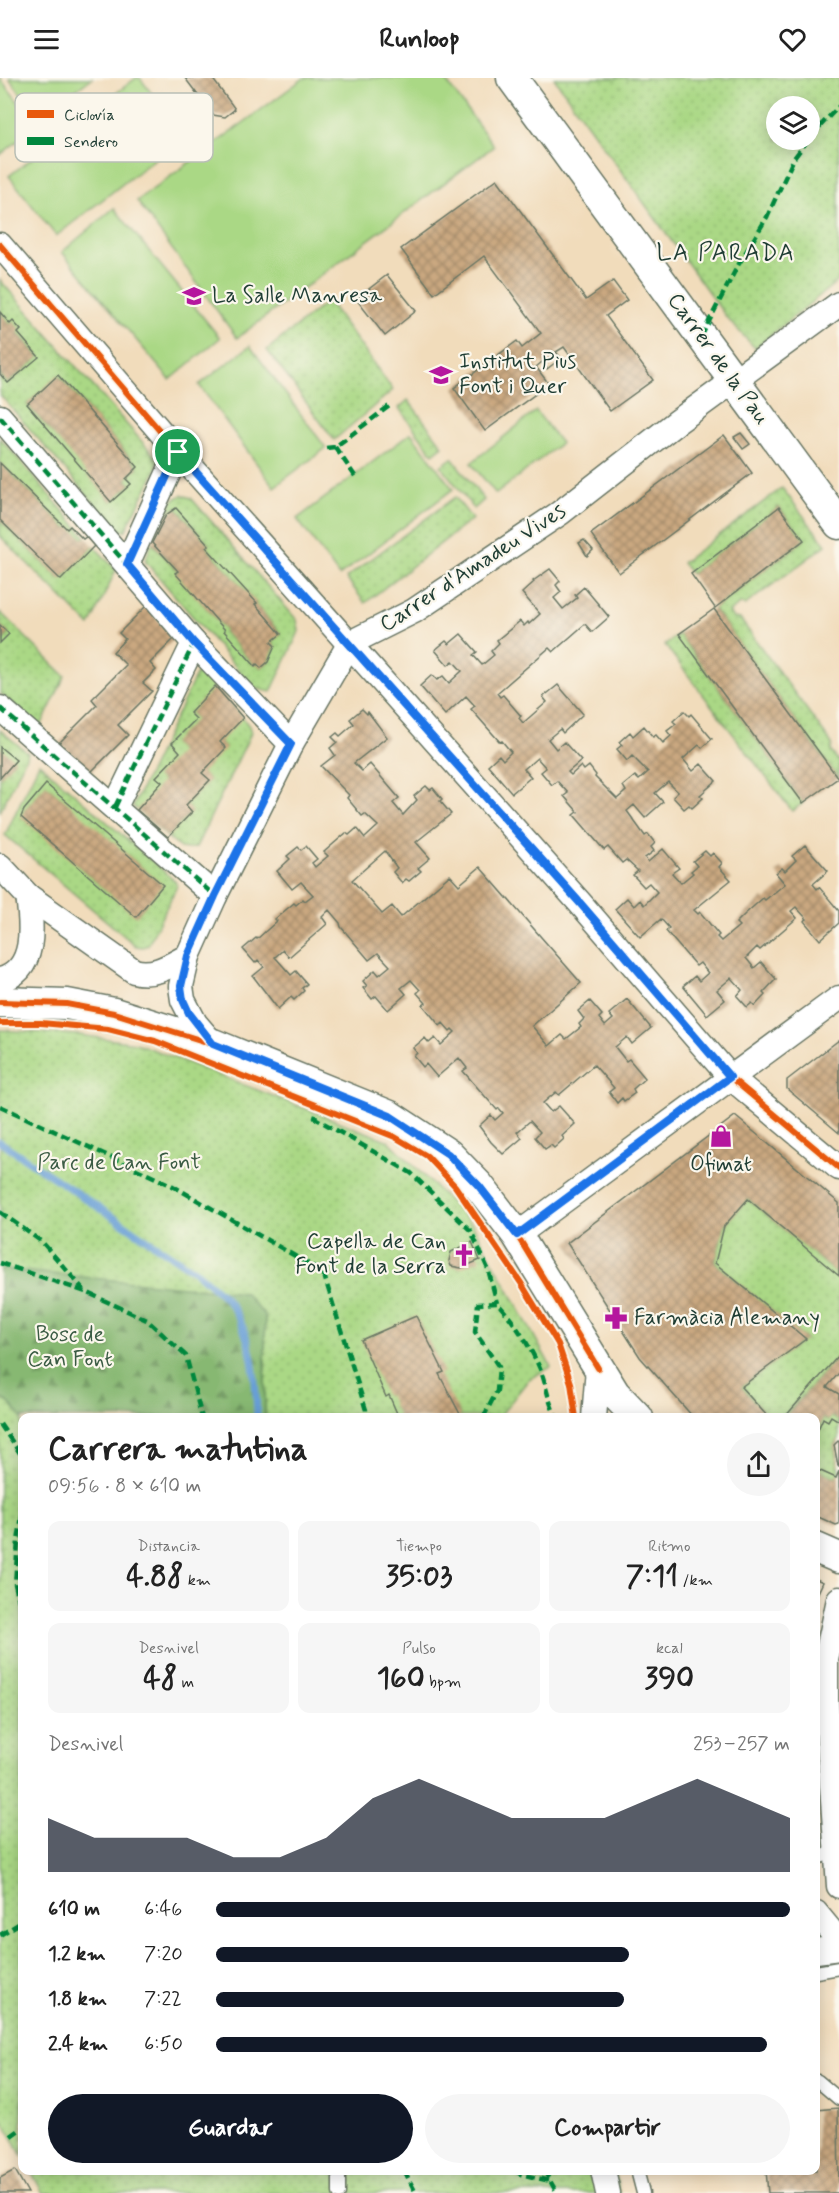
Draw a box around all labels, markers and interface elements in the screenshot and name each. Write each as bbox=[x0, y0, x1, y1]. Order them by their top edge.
text: Runloop bbox=[379, 22, 460, 57]
icon: menu bbox=[30, 23, 63, 56]
icon: heart bbox=[776, 23, 809, 56]
legend bbox=[15, 93, 213, 162]
map controls bbox=[766, 96, 820, 150]
button: layers bbox=[766, 96, 820, 150]
text: Ciclovía bbox=[64, 105, 115, 126]
text: Sendero bbox=[64, 132, 118, 153]
district label: LA PARADA bbox=[657, 238, 795, 269]
place label: La Salle Manresa bbox=[212, 282, 383, 310]
school or university icon: La Salle Manresa bbox=[181, 283, 207, 309]
street label: Carrer de la Pau bbox=[661, 287, 775, 431]
place label: Institut Pius Font i Quer bbox=[459, 348, 576, 401]
school or university icon: Institut Pius Font i Quer bbox=[428, 362, 454, 388]
pin bbox=[152, 426, 203, 477]
icon: arrive bbox=[161, 435, 194, 468]
street label: Carrer d'Amadeu Vives bbox=[375, 497, 572, 639]
shop icon: Ofimat bbox=[708, 1123, 734, 1149]
park label: Parc de Can Font bbox=[37, 1149, 201, 1177]
place label: Ofimat bbox=[690, 1151, 752, 1179]
place label: Capella de Can Font de la Serra bbox=[295, 1228, 446, 1281]
church icon: Capella de Can Font de la Serra bbox=[451, 1242, 477, 1268]
place label: Farmàcia Alemany bbox=[634, 1304, 820, 1332]
pharmacy icon: Farmàcia Alemany bbox=[603, 1305, 629, 1331]
park label: Bosc de Can Font bbox=[27, 1321, 113, 1374]
text: Carrera matutina bbox=[48, 1428, 308, 1472]
button: share bbox=[727, 1433, 790, 1496]
text: 09:56 · 8 × 610 m bbox=[48, 1473, 201, 1500]
text: Distancia bbox=[137, 1536, 200, 1557]
text: Tiempo bbox=[396, 1536, 442, 1557]
text: Ritmo bbox=[648, 1536, 690, 1557]
text: 4.88 bbox=[126, 1557, 183, 1596]
text: 35:03 bbox=[385, 1557, 453, 1596]
text: 7:11 bbox=[626, 1557, 678, 1596]
text: km bbox=[183, 1570, 211, 1591]
text: /km bbox=[678, 1570, 713, 1591]
text: Desnivel bbox=[138, 1638, 199, 1659]
text: Pulso bbox=[402, 1638, 436, 1659]
text: kcal bbox=[656, 1638, 683, 1659]
text: 48 bbox=[143, 1659, 177, 1698]
text: 160 bbox=[377, 1659, 425, 1698]
text: 390 bbox=[645, 1659, 694, 1698]
text: m bbox=[177, 1672, 194, 1693]
text: bpm bbox=[425, 1672, 461, 1693]
text: Desnivel bbox=[48, 1731, 123, 1758]
text: 253–257 m bbox=[693, 1731, 790, 1758]
text: 610 m bbox=[48, 1896, 100, 1923]
text: 6:46 bbox=[144, 1896, 182, 1923]
text: 1.2 km bbox=[48, 1941, 105, 1968]
text: 7:20 bbox=[144, 1941, 183, 1968]
text: 1.8 km bbox=[48, 1986, 107, 2013]
text: 7:22 bbox=[144, 1986, 182, 2013]
text: 2.4 km bbox=[48, 2031, 108, 2058]
text: 6:50 bbox=[144, 2031, 183, 2058]
button: Guardar bbox=[48, 2094, 413, 2163]
button: Compartir bbox=[425, 2094, 790, 2163]

